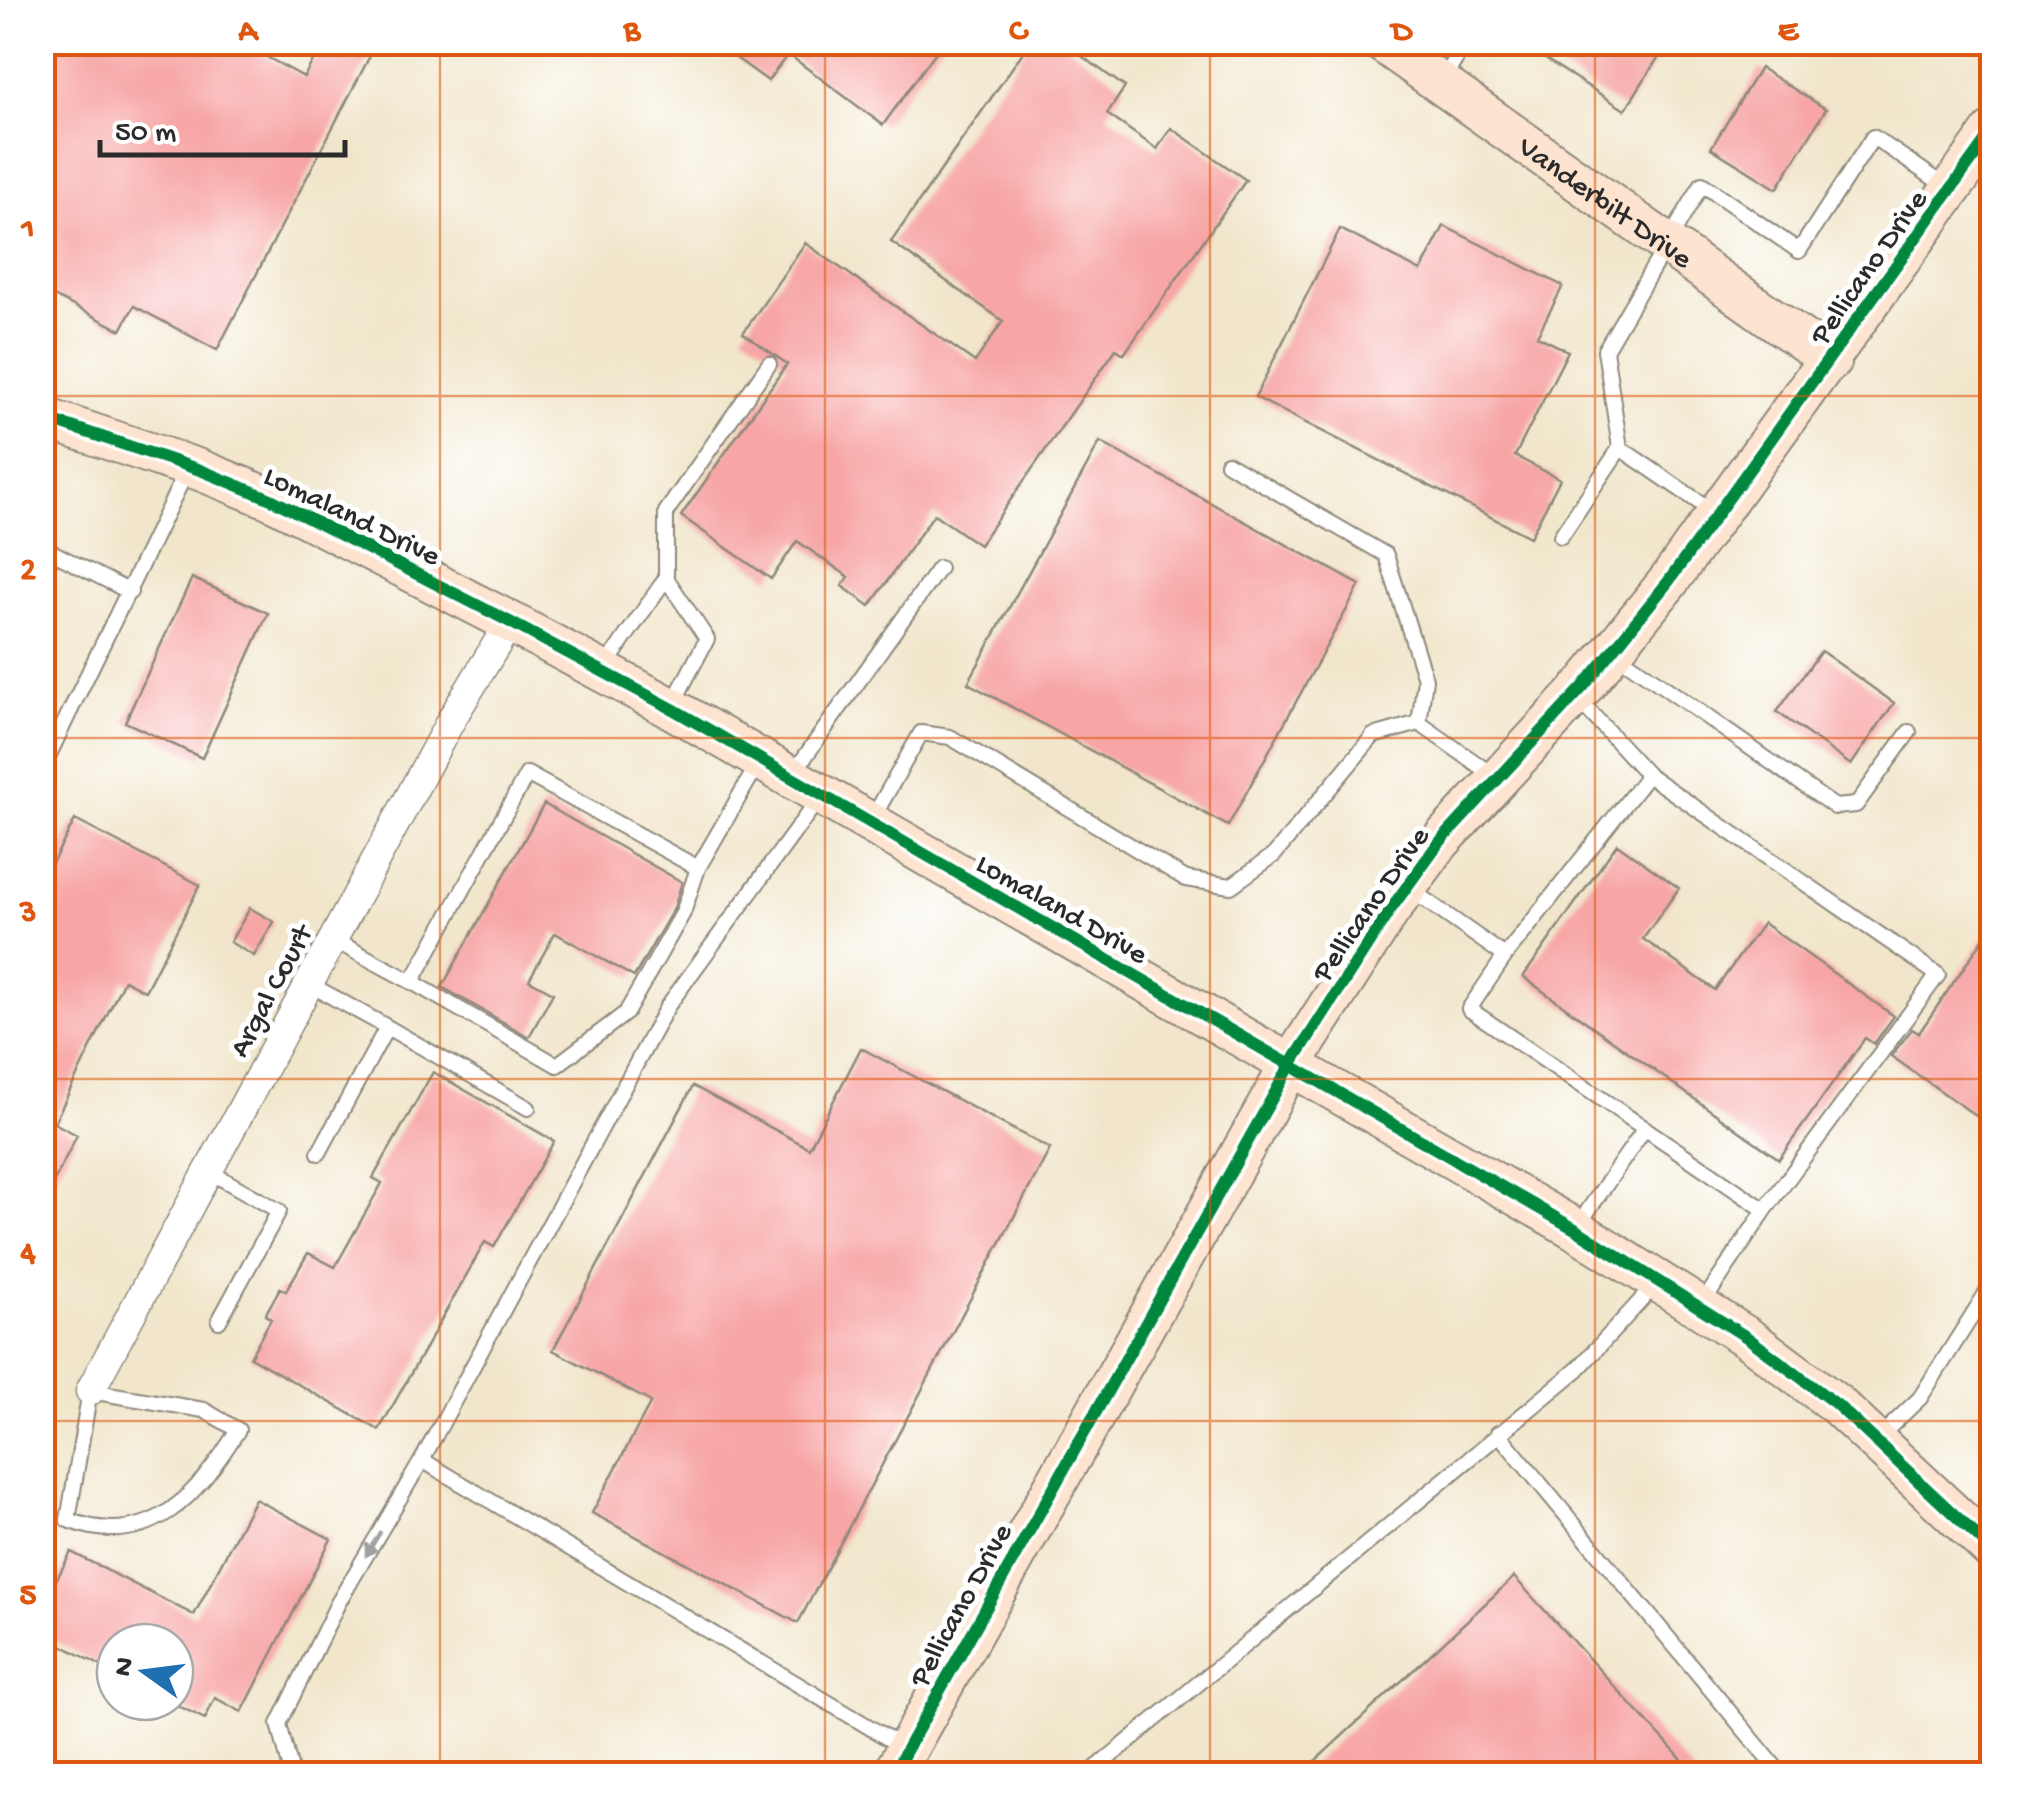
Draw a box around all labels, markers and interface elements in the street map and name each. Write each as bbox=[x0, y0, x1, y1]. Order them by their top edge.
text: A bbox=[238, 14, 260, 52]
text: B bbox=[623, 14, 642, 52]
text: C bbox=[1009, 14, 1029, 52]
text: D bbox=[1389, 14, 1414, 52]
text: E bbox=[1778, 14, 1800, 52]
scale bar bbox=[100, 95, 345, 157]
text: 50 m bbox=[115, 117, 176, 152]
street label: Vanderbilt Drive bbox=[1509, 130, 1698, 278]
street label: Pellicano Drive bbox=[1804, 184, 1937, 354]
text: 1 bbox=[21, 212, 34, 250]
street label: Lomaland Drive bbox=[257, 460, 445, 576]
text: 2 bbox=[20, 553, 36, 591]
street label: Pellicano Drive bbox=[1306, 821, 1439, 991]
street label: Lomaland Drive bbox=[969, 848, 1153, 974]
text: 3 bbox=[19, 895, 36, 933]
street label: Argal Court bbox=[224, 918, 324, 1064]
text: 4 bbox=[19, 1236, 36, 1274]
street label: Pellicano Drive bbox=[903, 1518, 1022, 1695]
one-way arrow bbox=[365, 1530, 382, 1558]
text: 5 bbox=[20, 1578, 37, 1616]
north arrow bbox=[95, 1622, 195, 1722]
text: N bbox=[107, 1654, 143, 1680]

